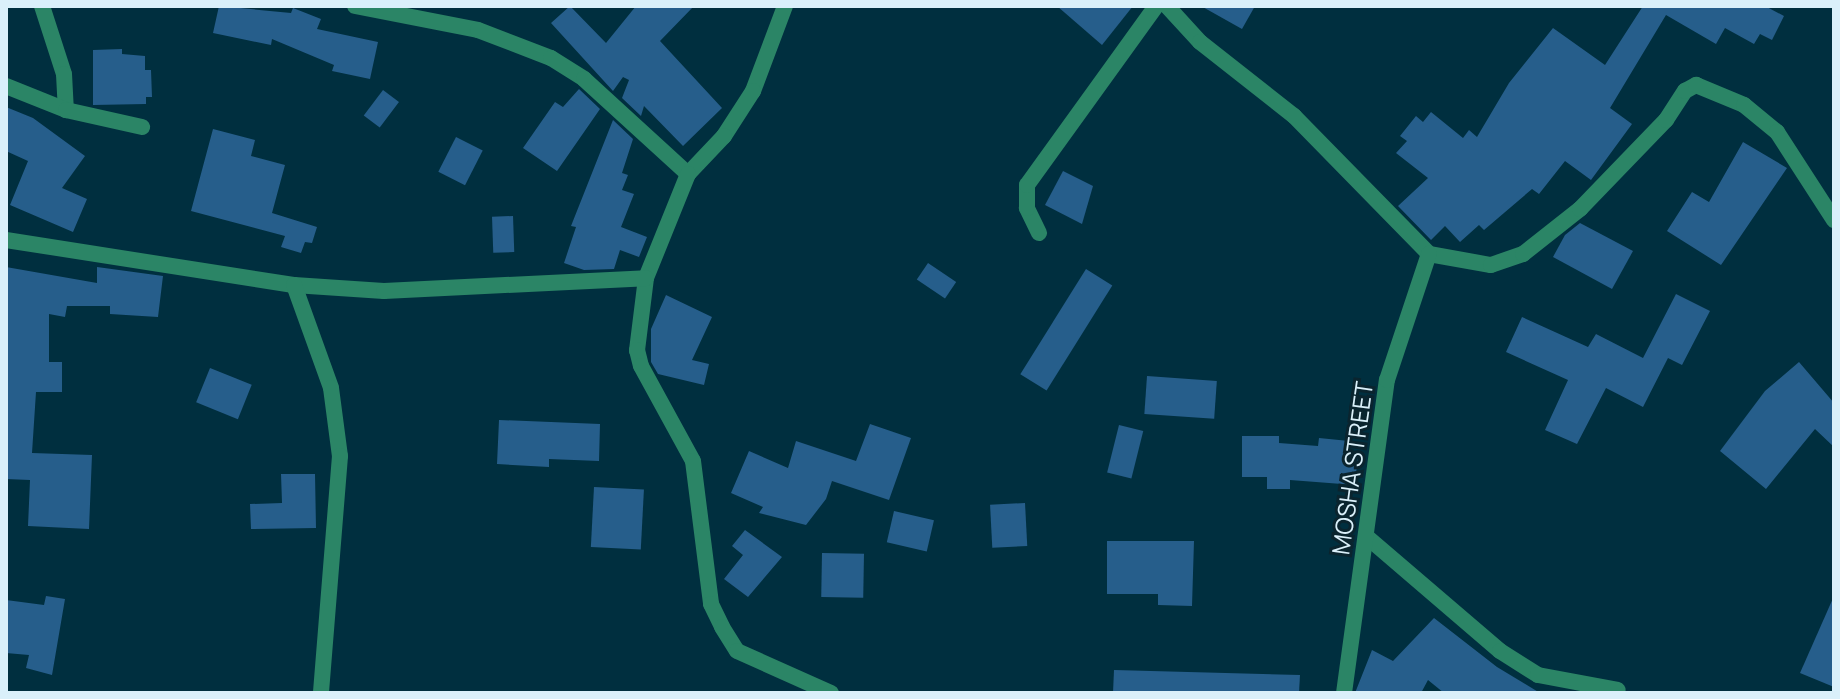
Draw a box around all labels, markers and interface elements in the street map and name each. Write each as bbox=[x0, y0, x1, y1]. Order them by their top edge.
street label: MOSHA STREET bbox=[1326, 380, 1378, 556]

